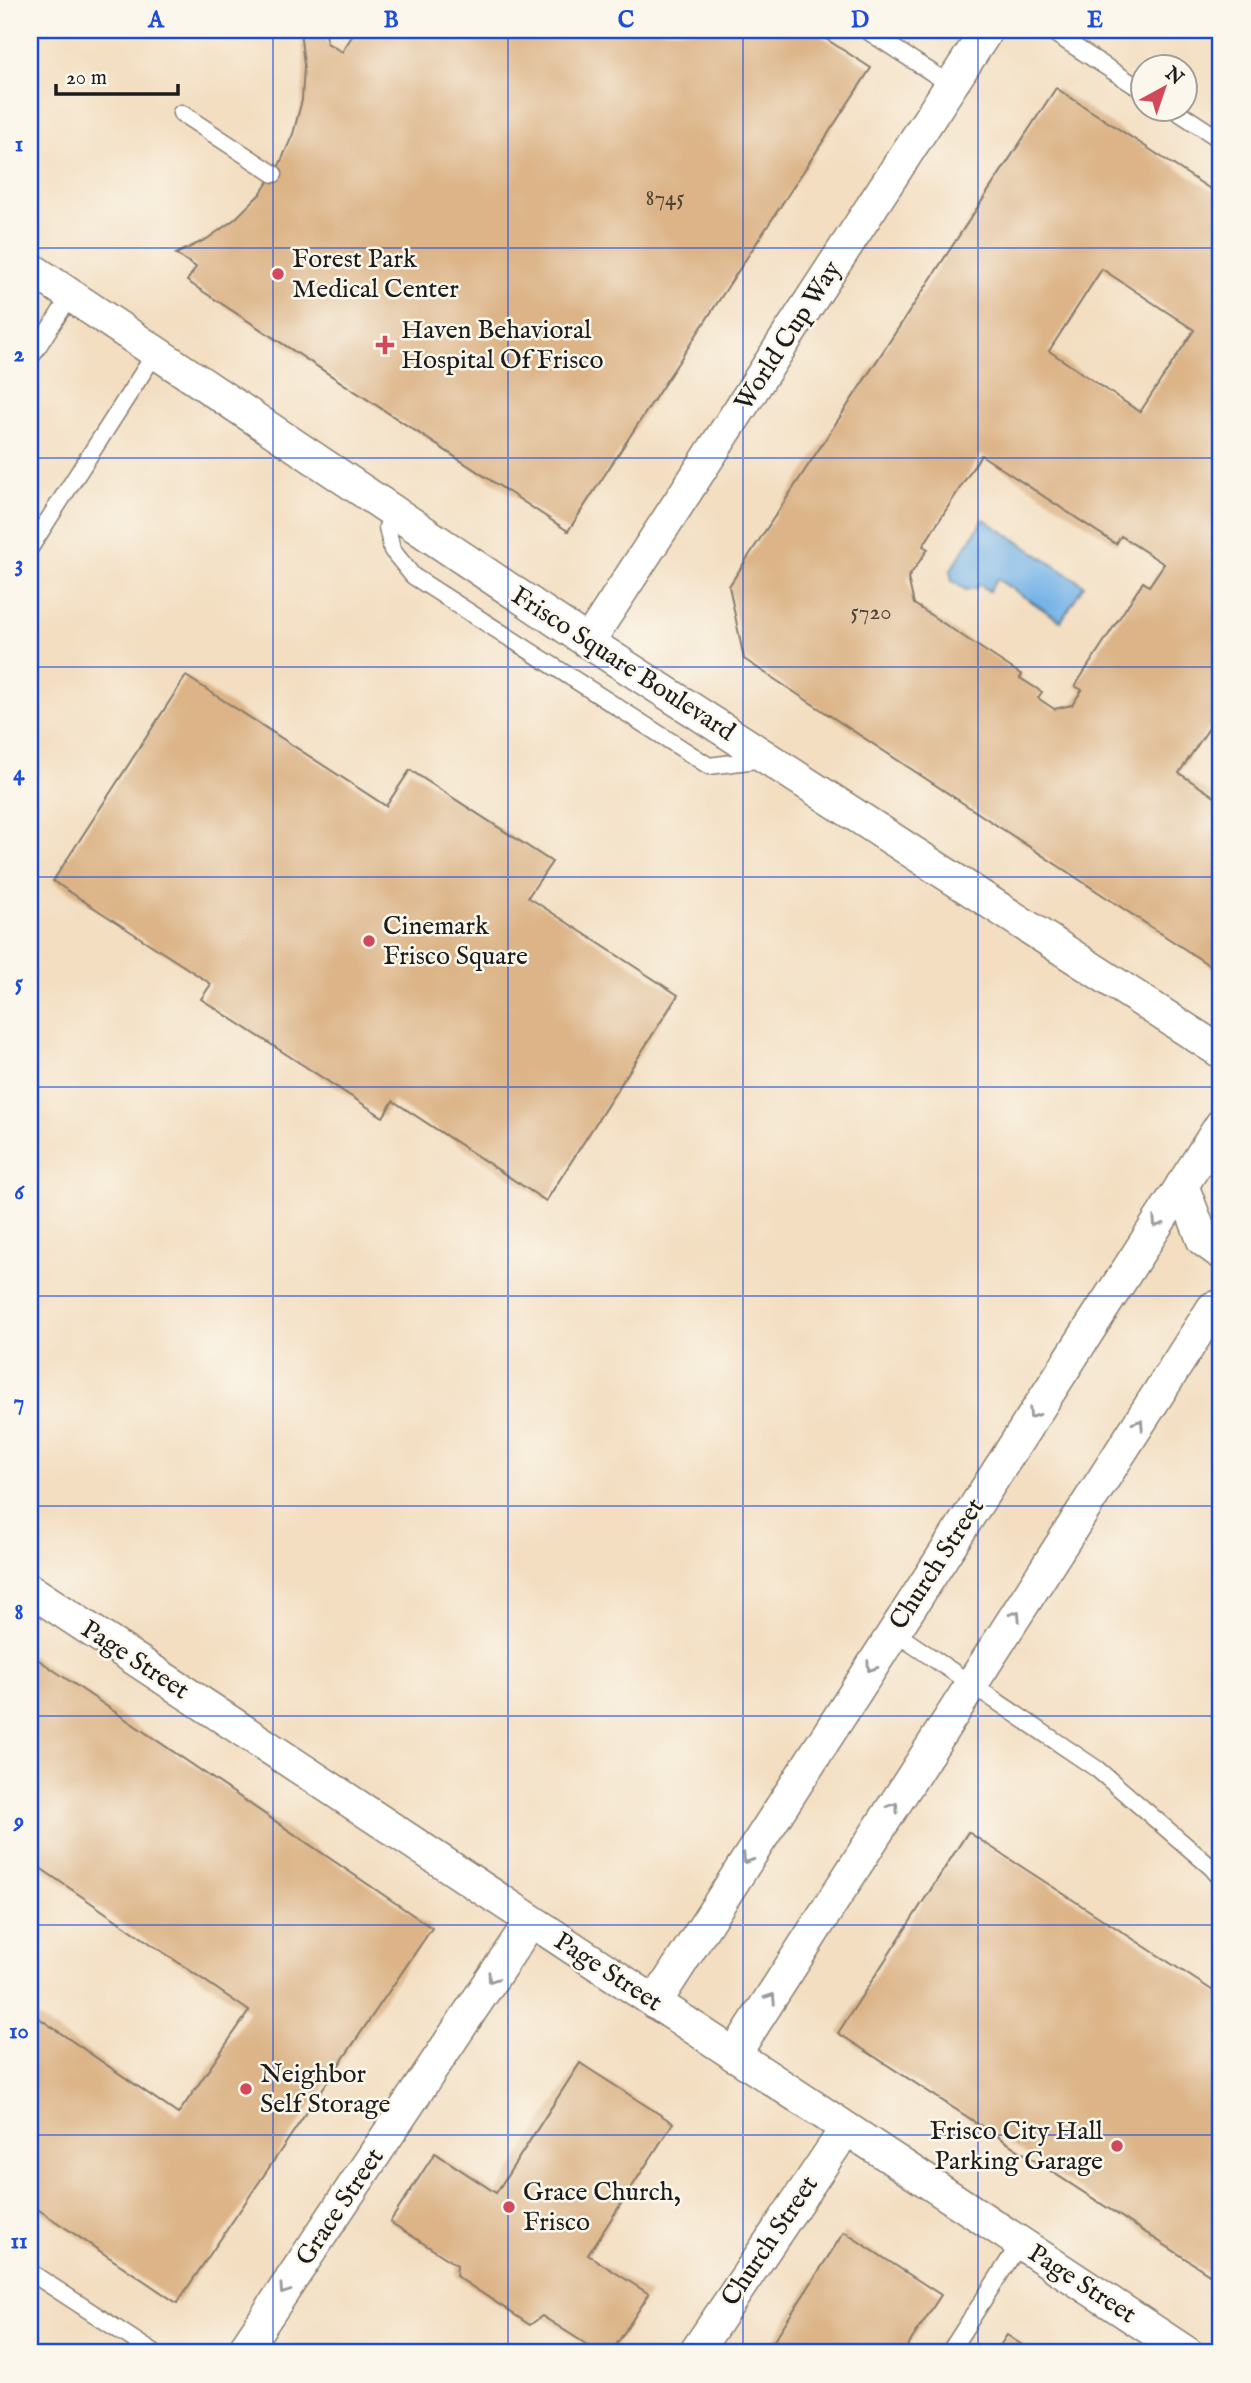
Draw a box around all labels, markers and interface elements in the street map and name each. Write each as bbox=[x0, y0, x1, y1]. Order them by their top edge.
text: A bbox=[147, 6, 165, 35]
text: B bbox=[383, 6, 399, 35]
text: C bbox=[618, 6, 635, 35]
text: D bbox=[851, 6, 869, 35]
text: E bbox=[1087, 6, 1103, 35]
scale bar bbox=[56, 52, 178, 96]
north arrow bbox=[1128, 52, 1198, 122]
text: N bbox=[1159, 61, 1188, 91]
text: 20 m bbox=[66, 65, 107, 92]
text: 1 bbox=[15, 130, 23, 159]
house number: 8745 bbox=[645, 184, 685, 213]
place label: Forest Park Medical Center bbox=[292, 243, 459, 306]
street label: World Cup Way bbox=[727, 255, 849, 417]
marker: Forest Park Medical Center bbox=[270, 266, 286, 282]
place label: Haven Behavioral Hospital Of Frisco bbox=[401, 314, 604, 377]
marker: Haven Behavioral Hospital Of Frisco bbox=[375, 335, 395, 355]
text: 2 bbox=[14, 340, 25, 369]
text: 3 bbox=[15, 550, 23, 579]
street label: Frisco Square Boulevard bbox=[505, 579, 741, 749]
house number: 5720 bbox=[850, 598, 892, 627]
text: 4 bbox=[13, 759, 25, 788]
place label: Cinemark Frisco Square bbox=[383, 910, 528, 973]
marker: Cinemark Frisco Square bbox=[361, 933, 377, 949]
text: 5 bbox=[15, 969, 24, 998]
text: 6 bbox=[14, 1178, 25, 1207]
one-way arrow bbox=[1153, 1216, 1166, 1229]
text: 7 bbox=[14, 1388, 24, 1417]
one-way arrow bbox=[1029, 1406, 1042, 1419]
one-way arrow bbox=[1131, 1418, 1144, 1431]
street label: Church Street bbox=[882, 1492, 992, 1636]
text: 8 bbox=[14, 1598, 24, 1627]
one-way arrow bbox=[1008, 1610, 1021, 1623]
street label: Page Street bbox=[75, 1613, 195, 1707]
one-way arrow bbox=[866, 1660, 879, 1673]
one-way arrow bbox=[885, 1801, 898, 1814]
text: 9 bbox=[13, 1807, 24, 1836]
one-way arrow bbox=[743, 1851, 756, 1864]
street label: Page Street bbox=[548, 1925, 668, 2019]
one-way arrow bbox=[488, 1971, 501, 1984]
one-way arrow bbox=[762, 1993, 775, 2006]
text: 10 bbox=[9, 2017, 29, 2046]
place label: Neighbor Self Storage bbox=[260, 2058, 390, 2121]
marker: Neighbor Self Storage bbox=[238, 2081, 254, 2097]
place label: Frisco City Hall Parking Garage bbox=[930, 2115, 1104, 2178]
marker: Frisco City Hall Parking Garage bbox=[1109, 2138, 1125, 2154]
street label: Grace Street bbox=[289, 2142, 391, 2272]
street label: Church Street bbox=[714, 2169, 826, 2313]
place label: Grace Church, Frisco bbox=[523, 2176, 681, 2239]
marker: Grace Church, Frisco bbox=[501, 2199, 517, 2215]
text: 11 bbox=[10, 2227, 28, 2256]
street label: Page Street bbox=[1022, 2237, 1142, 2331]
one-way arrow bbox=[280, 2282, 293, 2295]

